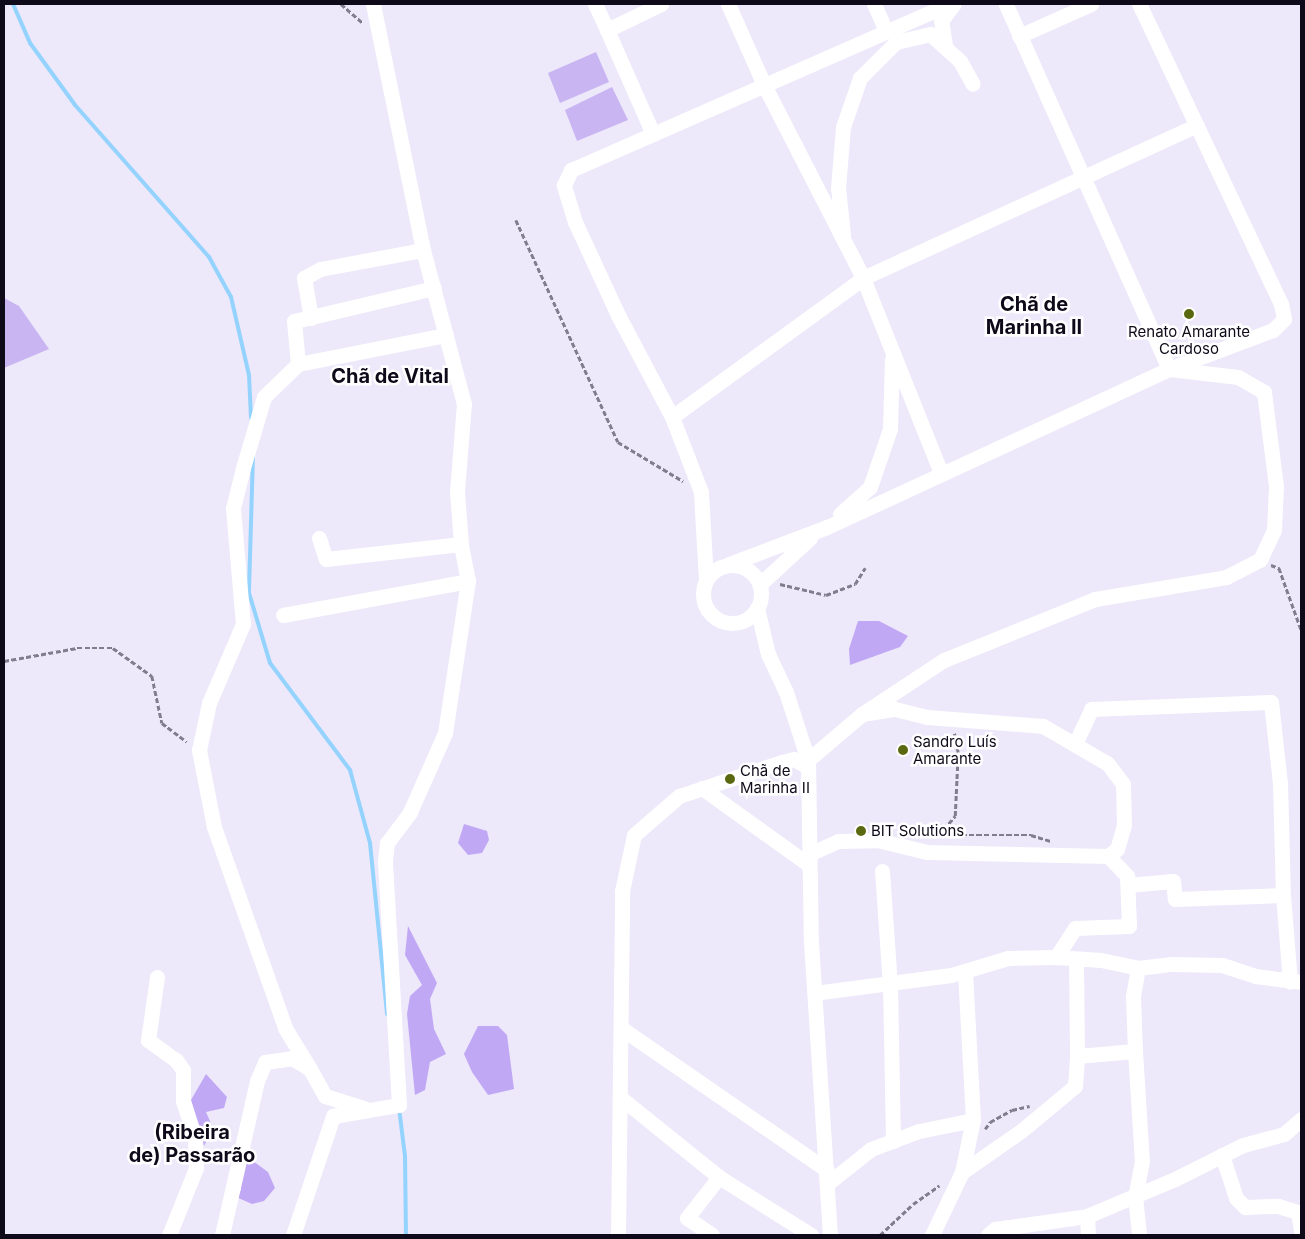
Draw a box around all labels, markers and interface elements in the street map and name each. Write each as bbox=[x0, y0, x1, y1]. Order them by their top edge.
district label: Chã de Marinha II bbox=[986, 293, 1082, 340]
marker: Renato Amarante Cardoso bbox=[1183, 308, 1195, 320]
place label: Renato Amarante Cardoso bbox=[1128, 322, 1250, 357]
district label: Chã de Vital bbox=[331, 364, 449, 388]
place label: Sandro Luís Amarante bbox=[913, 732, 997, 767]
marker: Sandro Luís Amarante bbox=[897, 744, 909, 756]
place label: Chã de Marinha II bbox=[740, 761, 810, 796]
marker: Chã de Marinha II bbox=[724, 773, 736, 785]
place label: BIT Solutions bbox=[871, 822, 964, 840]
marker: BIT Solutions bbox=[855, 825, 867, 837]
district label: (Ribeira de) Passarão bbox=[129, 1121, 255, 1168]

